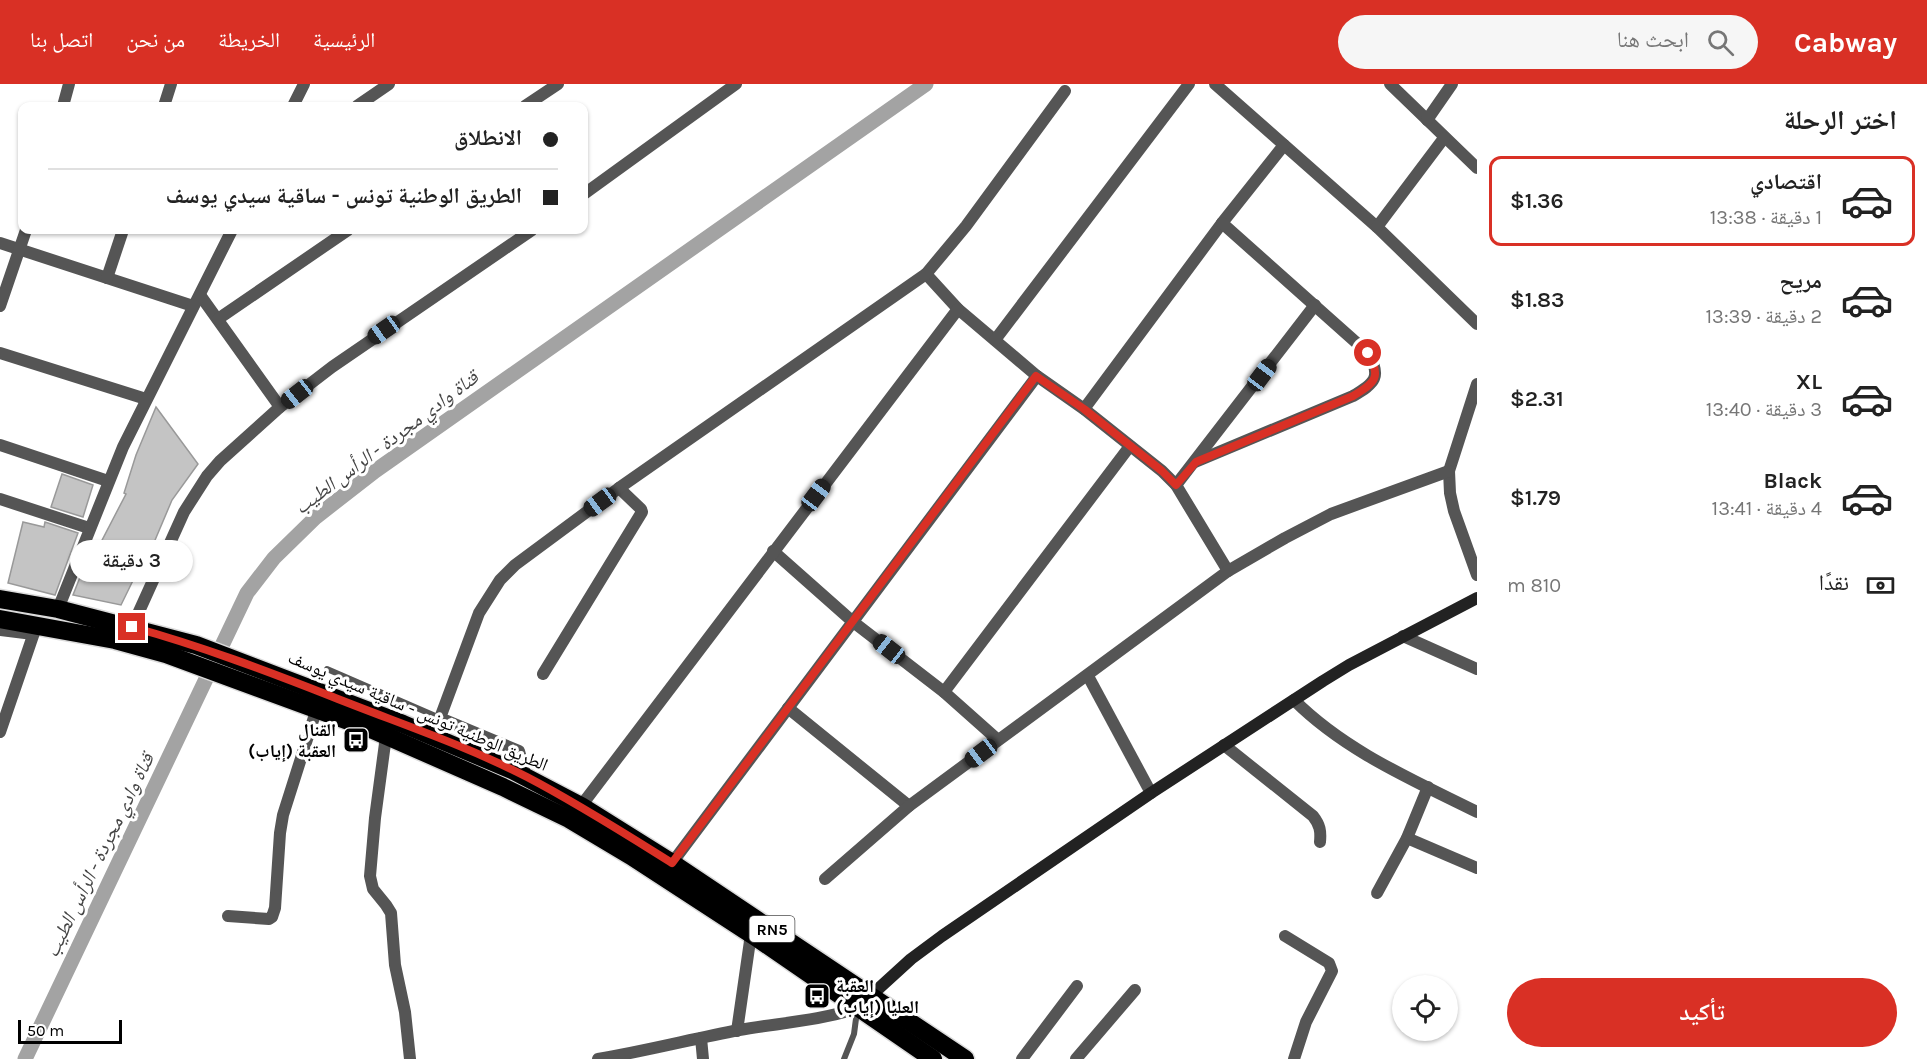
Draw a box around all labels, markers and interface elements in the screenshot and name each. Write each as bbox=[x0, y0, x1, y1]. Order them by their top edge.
search box bbox=[1338, 15, 1758, 69]
icon: search bbox=[1704, 26, 1737, 59]
text: Cabway bbox=[1794, 26, 1897, 59]
text: ابحث هنا bbox=[1617, 27, 1689, 53]
text: اتصل بنا bbox=[30, 28, 93, 52]
text: من نحن bbox=[126, 28, 185, 52]
text: الخريطة bbox=[218, 28, 280, 52]
text: الرئيسية bbox=[313, 28, 375, 52]
text: اختر الرحلة bbox=[1784, 104, 1897, 136]
text: الانطلاق bbox=[454, 125, 522, 151]
text: اقتصادي bbox=[1750, 169, 1822, 195]
icon: car bbox=[1840, 174, 1894, 228]
text: الطريق الوطنية تونس - ساقية سيدي يوسف bbox=[166, 183, 522, 209]
text: $1.36 bbox=[1510, 188, 1564, 214]
text: 1 دقيقة · 13:38 bbox=[1710, 206, 1822, 229]
text: مريح bbox=[1779, 268, 1822, 294]
icon: car bbox=[1840, 273, 1894, 327]
text: $1.83 bbox=[1510, 287, 1565, 313]
text: 2 دقيقة · 13:39 bbox=[1705, 305, 1822, 328]
car bbox=[364, 312, 404, 348]
route start bbox=[1354, 339, 1381, 366]
car bbox=[1244, 355, 1280, 395]
water label: قناة وادي مجردة - الرأس الطيب bbox=[289, 364, 487, 522]
text: XL bbox=[1796, 369, 1822, 395]
icon: car bbox=[1840, 372, 1894, 426]
car bbox=[277, 376, 317, 412]
text: $2.31 bbox=[1510, 386, 1564, 412]
text: 3 دقيقة · 13:40 bbox=[1706, 398, 1822, 421]
text: Black bbox=[1764, 468, 1822, 494]
icon: car bbox=[1840, 471, 1894, 525]
car bbox=[798, 475, 834, 515]
car bbox=[580, 484, 620, 520]
text: $1.79 bbox=[1510, 485, 1561, 511]
text: 4 دقيقة · 13:41 bbox=[1712, 497, 1822, 520]
callout: 3 دقيقة bbox=[70, 540, 194, 582]
text: 3 دقيقة bbox=[102, 549, 161, 572]
icon: cash bbox=[1864, 569, 1897, 602]
text: نقدًا bbox=[1819, 570, 1849, 596]
text: 810 m bbox=[1507, 574, 1561, 597]
route end bbox=[118, 613, 145, 640]
car bbox=[869, 631, 909, 667]
street label: الطريق الوطنية تونس - ساقية سيدي يوسف bbox=[283, 646, 551, 779]
place label: القنال العقبة (إياب) bbox=[248, 719, 336, 762]
bus stop icon: القنال العقبة (إياب) bbox=[341, 725, 371, 755]
car bbox=[961, 735, 1001, 771]
water label: قناة وادي مجردة - الرأس الطيب bbox=[39, 747, 164, 963]
road number: RN5 bbox=[750, 916, 794, 942]
place label: العقبة العليا (إياب) bbox=[836, 975, 919, 1018]
map controls bbox=[1392, 975, 1458, 1041]
button: locate bbox=[1392, 975, 1458, 1041]
button: تأكيد bbox=[1507, 978, 1897, 1047]
bus stop icon: العقبة العليا (إياب) bbox=[802, 981, 832, 1011]
scale bar bbox=[18, 1017, 122, 1044]
text: 50 m bbox=[27, 1021, 64, 1040]

